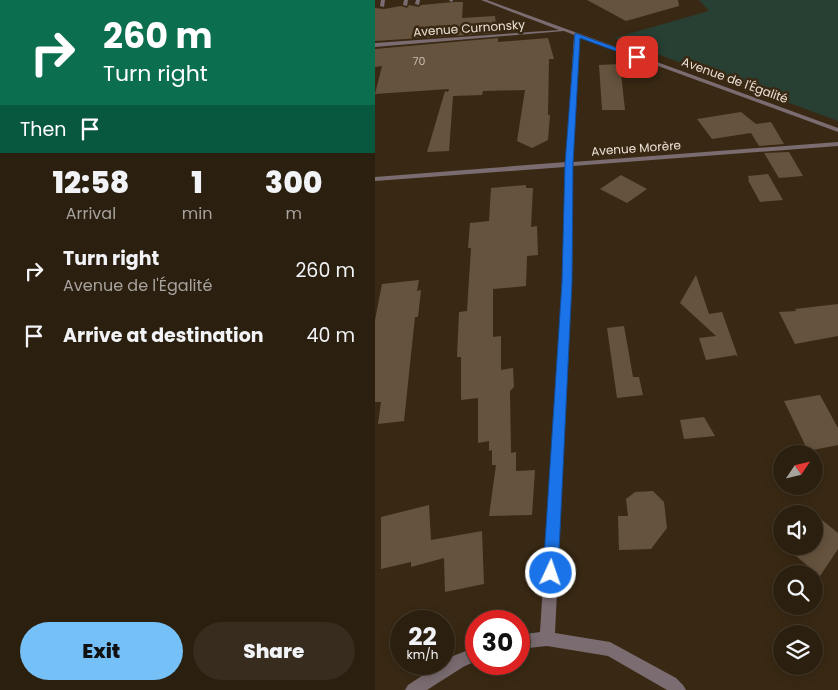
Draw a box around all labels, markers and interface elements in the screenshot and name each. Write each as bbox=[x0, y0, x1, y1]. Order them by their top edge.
text: 260 m bbox=[103, 11, 213, 60]
street label: Avenue Curnonsky bbox=[413, 16, 526, 40]
icon: right bbox=[20, 20, 85, 85]
pin bbox=[616, 36, 658, 78]
icon: arrive bbox=[623, 43, 651, 71]
house number: 70 bbox=[413, 53, 426, 69]
street label: Avenue de l'Égalité bbox=[679, 53, 791, 107]
text: Turn right bbox=[103, 58, 208, 89]
icon: arrive bbox=[76, 115, 104, 143]
text: Then bbox=[20, 116, 66, 143]
street label: Avenue Morère bbox=[590, 136, 682, 160]
text: 12:58 bbox=[52, 161, 129, 204]
text: 1 bbox=[191, 161, 203, 204]
text: 300 bbox=[265, 161, 323, 204]
text: Arrival bbox=[66, 202, 116, 225]
text: min bbox=[182, 202, 212, 225]
text: m bbox=[285, 202, 302, 225]
text: Turn right bbox=[63, 245, 159, 272]
icon: right bbox=[20, 257, 48, 285]
text: 260 m bbox=[295, 257, 355, 284]
text: Avenue de l'Égalité bbox=[63, 274, 212, 297]
icon: arrive bbox=[20, 322, 48, 350]
text: Arrive at destination bbox=[63, 322, 264, 349]
text: 40 m bbox=[306, 322, 355, 349]
north arrow bbox=[773, 445, 823, 495]
map controls bbox=[773, 445, 823, 675]
button: sound bbox=[773, 505, 823, 555]
position arrow bbox=[524, 546, 576, 598]
button: search bbox=[773, 565, 823, 615]
speed limit sign: 30 bbox=[465, 610, 530, 675]
text: 22 bbox=[408, 619, 437, 654]
button: Exit bbox=[20, 622, 183, 680]
button: Share bbox=[193, 622, 355, 680]
button: layers bbox=[773, 625, 823, 675]
text: km/h bbox=[407, 646, 438, 663]

